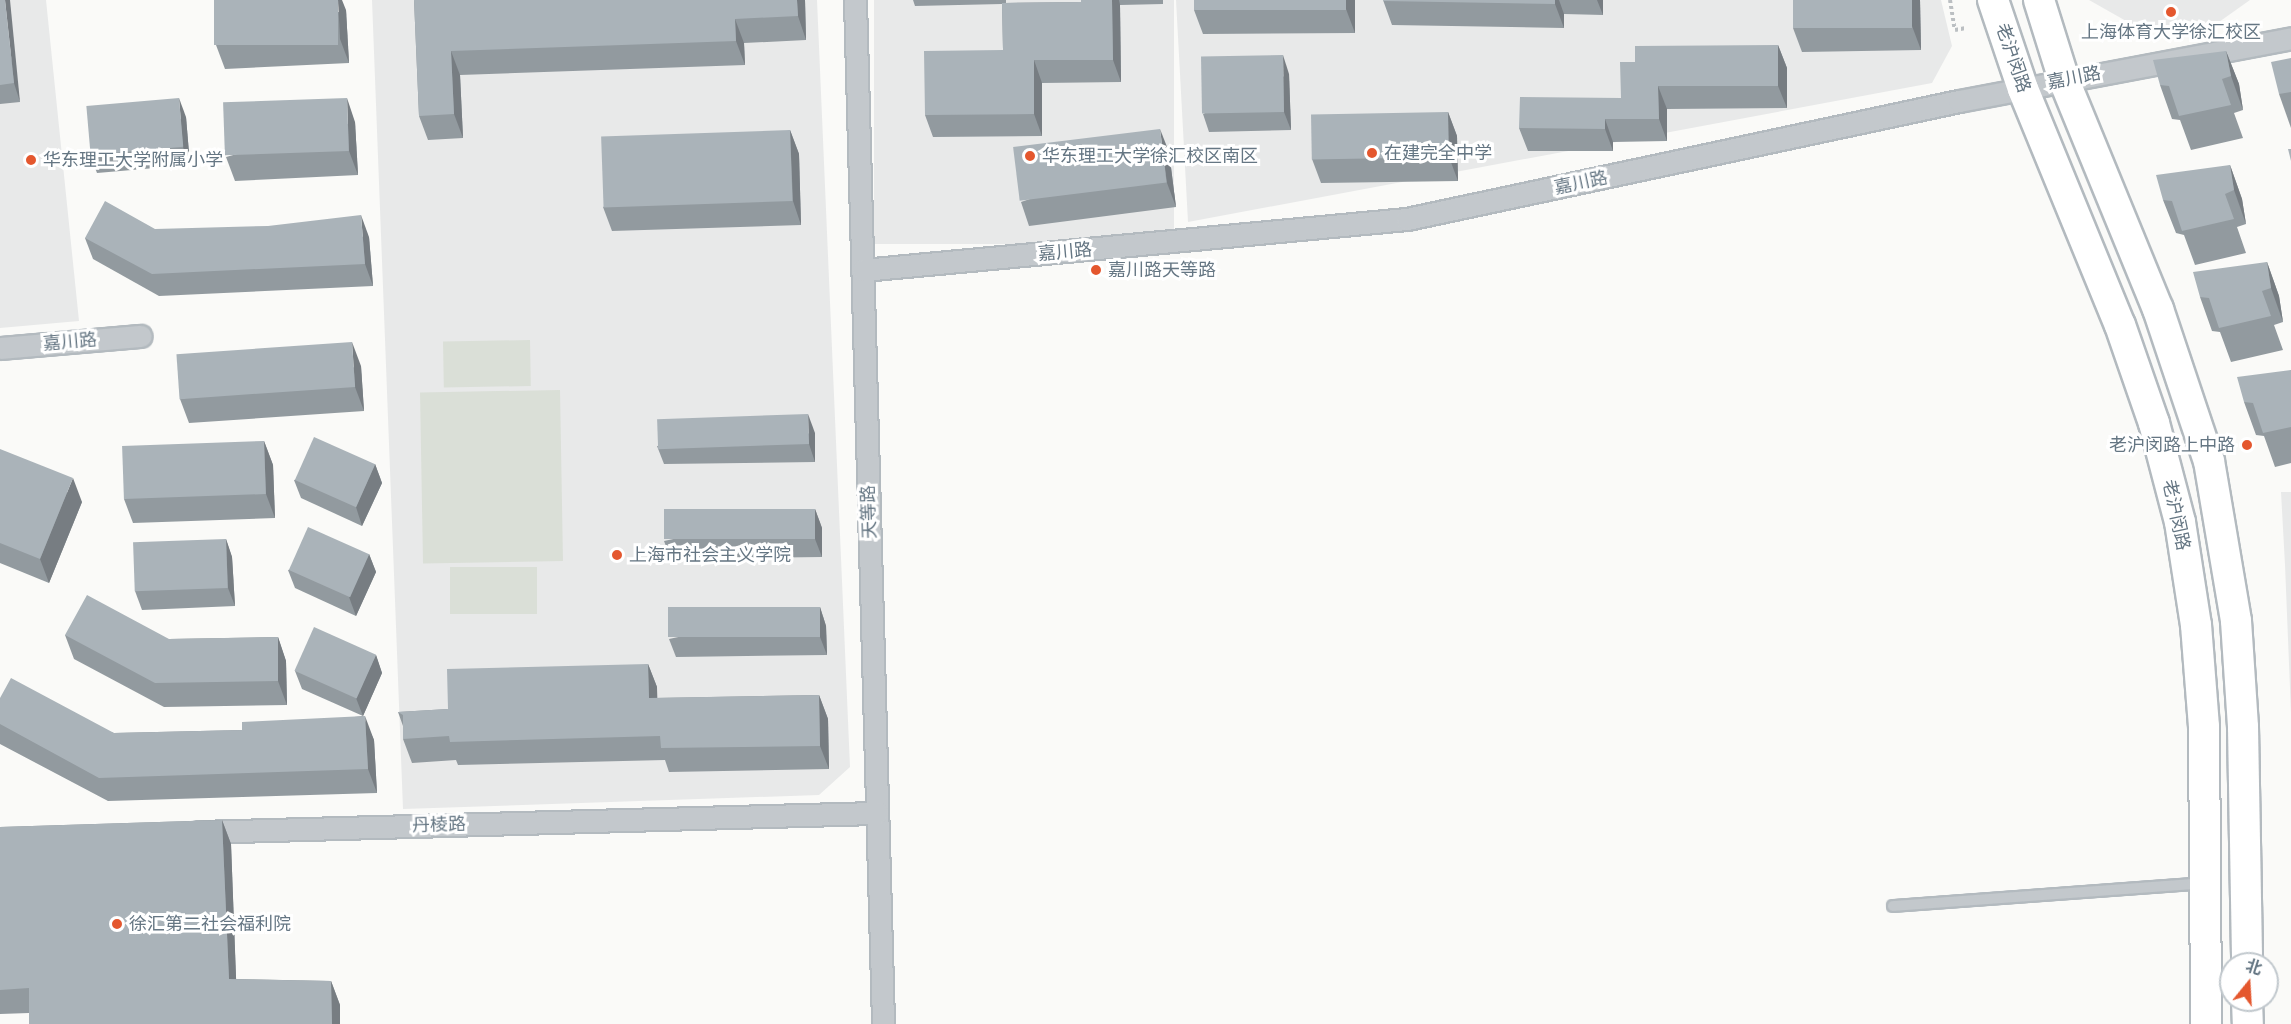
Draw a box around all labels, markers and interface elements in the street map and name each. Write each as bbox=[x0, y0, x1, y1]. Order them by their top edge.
marker: 上海体育大学徐汇校区 bbox=[2164, 5, 2178, 19]
street label: 老沪闵路 bbox=[1991, 20, 2035, 96]
place label: 上海体育大学徐汇校区 bbox=[2081, 21, 2261, 43]
street label: 嘉川路 bbox=[2045, 62, 2103, 94]
place label: 在建完全中学 bbox=[1384, 142, 1492, 164]
place label: 华东理工大学徐汇校区南区 bbox=[1042, 145, 1258, 167]
marker: 在建完全中学 bbox=[1365, 146, 1379, 160]
place label: 华东理工大学附属小学 bbox=[43, 149, 223, 171]
marker: 华东理工大学徐汇校区南区 bbox=[1023, 149, 1037, 163]
marker: 华东理工大学附属小学 bbox=[24, 153, 38, 167]
street label: 嘉川路 bbox=[1552, 167, 1610, 199]
street label: 嘉川路 bbox=[1037, 239, 1093, 265]
place label: 嘉川路天等路 bbox=[1108, 259, 1216, 281]
marker: 嘉川路天等路 bbox=[1089, 263, 1103, 277]
street label: 嘉川路 bbox=[42, 329, 98, 355]
place label: 老沪闵路上中路 bbox=[2109, 434, 2235, 456]
marker: 老沪闵路上中路 bbox=[2240, 438, 2254, 452]
street label: 老沪闵路 bbox=[2158, 478, 2194, 552]
street label: 天等路 bbox=[857, 485, 881, 539]
place label: 上海市社会主义学院 bbox=[629, 544, 791, 566]
marker: 上海市社会主义学院 bbox=[610, 548, 624, 562]
street label: 丹棱路 bbox=[412, 813, 466, 837]
place label: 徐汇第二社会福利院 bbox=[129, 913, 291, 935]
marker: 徐汇第二社会福利院 bbox=[110, 917, 124, 931]
north arrow bbox=[2219, 952, 2279, 1012]
text: 北 bbox=[2243, 955, 2265, 979]

